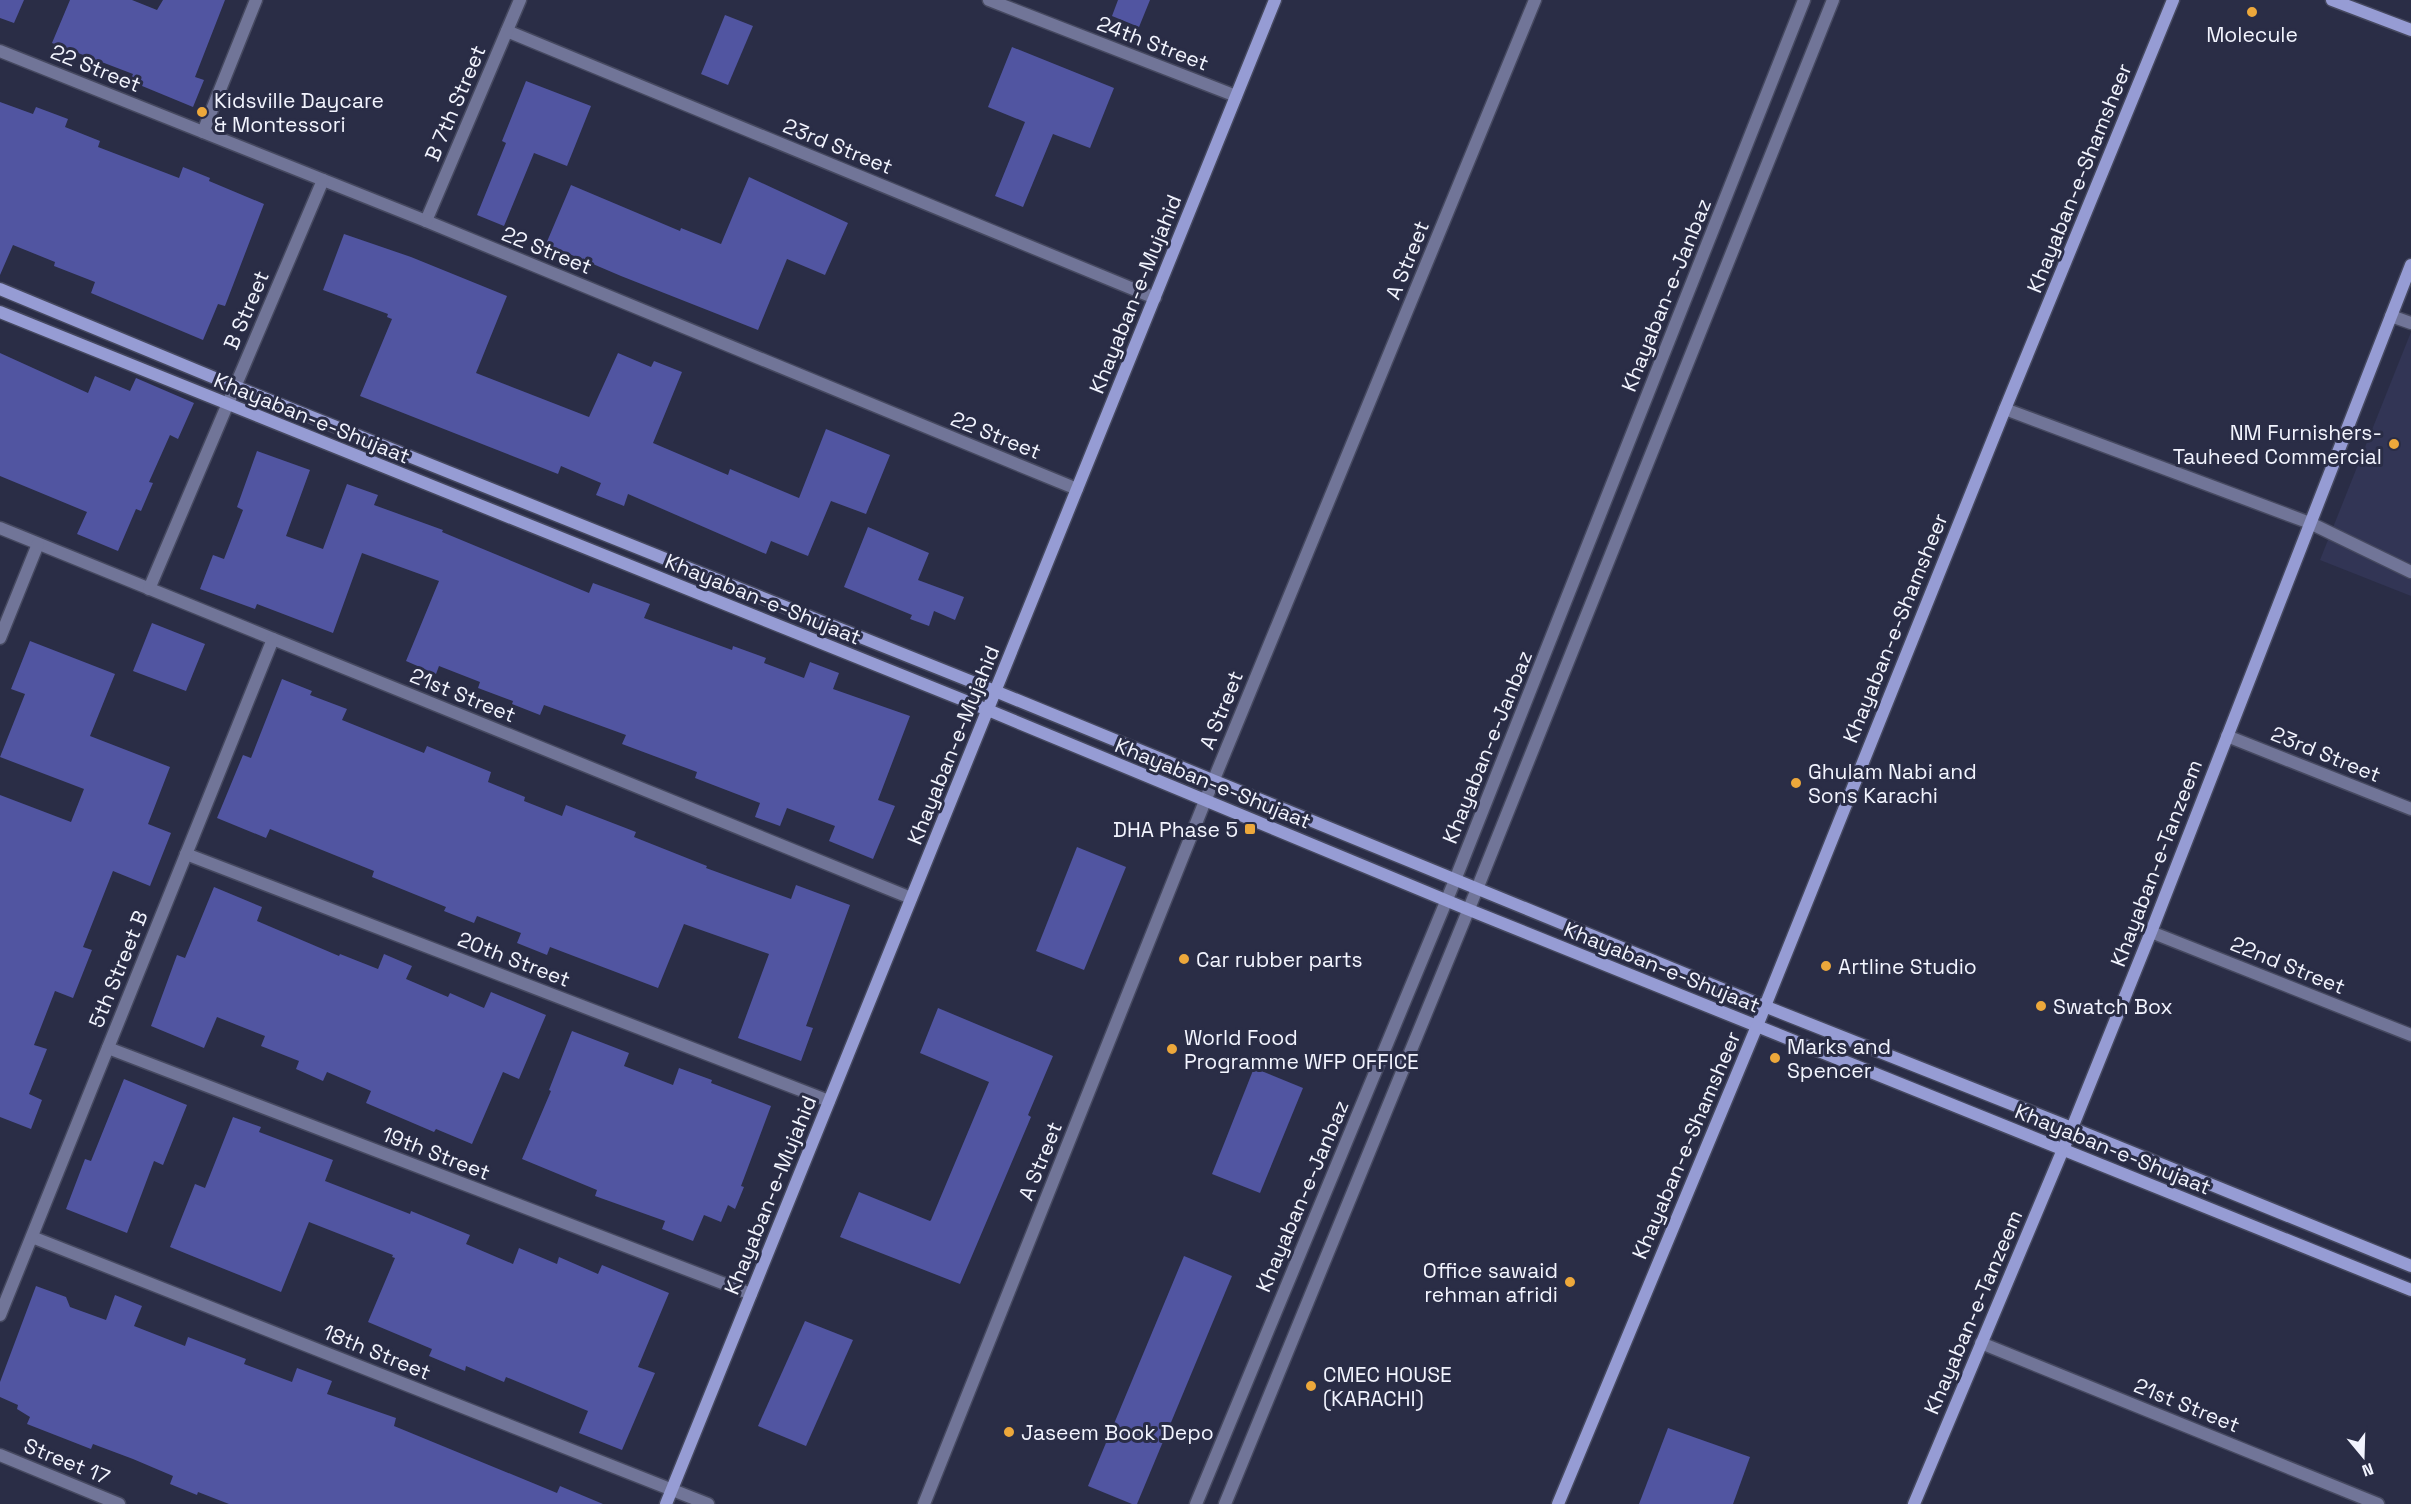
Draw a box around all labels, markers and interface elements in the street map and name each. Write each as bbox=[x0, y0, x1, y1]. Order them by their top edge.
marker: Molecule bbox=[2245, 5, 2259, 19]
street label: 24th Street bbox=[1093, 9, 1213, 77]
place label: Molecule bbox=[2206, 21, 2298, 48]
street label: 22 Street bbox=[47, 38, 145, 98]
street label: B 7th Street bbox=[418, 41, 492, 165]
street label: Khayaban-e-Shamsheer bbox=[2021, 59, 2137, 297]
place label: Kidsville Daycare & Montessori bbox=[214, 87, 384, 138]
marker: Kidsville Daycare & Montessori bbox=[195, 105, 209, 119]
street label: 23rd Street bbox=[779, 112, 897, 180]
street label: Khayaban-e-Mujahid bbox=[1083, 191, 1187, 397]
street label: Khayaban-e-Janbaz bbox=[1615, 195, 1717, 395]
street label: A Street bbox=[1379, 217, 1435, 303]
street label: 22 Street bbox=[498, 220, 596, 280]
street label: B Street bbox=[217, 266, 275, 354]
street label: Khayaban-e-Shujaat bbox=[210, 366, 414, 470]
street label: 22 Street bbox=[947, 405, 1045, 465]
place label: NM Furnishers- Tauheed Commercial bbox=[2173, 419, 2382, 470]
marker: NM Furnishers- Tauheed Commercial bbox=[2387, 437, 2401, 451]
street label: Khayaban-e-Shamsheer bbox=[1837, 509, 1953, 747]
street label: Khayaban-e-Shujaat bbox=[661, 547, 865, 651]
street label: Khayaban-e-Mujahid bbox=[901, 642, 1005, 848]
street label: Khayaban-e-Janbaz bbox=[1436, 647, 1538, 847]
street label: 21st Street bbox=[406, 662, 520, 728]
street label: A Street bbox=[1193, 667, 1249, 753]
street label: 23rd Street bbox=[2267, 720, 2385, 788]
street label: Khayaban-e-Shujaat bbox=[1111, 731, 1315, 835]
street label: Khayaban-e-Tanzeem bbox=[2104, 756, 2208, 970]
place label: Ghulam Nabi and Sons Karachi bbox=[1808, 758, 1977, 809]
marker: Ghulam Nabi and Sons Karachi bbox=[1789, 776, 1803, 790]
place label: DHA Phase 5 bbox=[1113, 816, 1238, 843]
marker: DHA Phase 5 bbox=[1243, 822, 1257, 836]
street label: 5th Street B bbox=[82, 906, 154, 1032]
street label: Khayaban-e-Shujaat bbox=[1560, 915, 1764, 1019]
street label: 20th Street bbox=[454, 925, 574, 993]
street label: 22nd Street bbox=[2227, 930, 2349, 1000]
place label: Car rubber parts bbox=[1196, 946, 1363, 973]
marker: Car rubber parts bbox=[1177, 952, 1191, 966]
place label: Artline Studio bbox=[1838, 953, 1977, 980]
marker: Artline Studio bbox=[1819, 959, 1833, 973]
place label: Swatch Box bbox=[2053, 993, 2173, 1020]
marker: Swatch Box bbox=[2034, 999, 2048, 1013]
place label: World Food Programme WFP OFFICE bbox=[1184, 1024, 1419, 1075]
street label: Khayaban-e-Shamsheer bbox=[1626, 1027, 1746, 1263]
place label: Marks and Spencer bbox=[1787, 1033, 1891, 1084]
marker: World Food Programme WFP OFFICE bbox=[1165, 1042, 1179, 1056]
marker: Marks and Spencer bbox=[1768, 1051, 1782, 1065]
street label: Khayaban-e-Mujahid bbox=[718, 1092, 822, 1298]
street label: Khayaban-e-Janbaz bbox=[1249, 1096, 1355, 1296]
street label: Khayaban-e-Shujaat bbox=[2011, 1097, 2215, 1201]
street label: A Street bbox=[1012, 1118, 1068, 1204]
street label: 19th Street bbox=[378, 1120, 494, 1186]
street label: Khayaban-e-Tanzeem bbox=[1918, 1206, 2028, 1418]
place label: Office sawaid rehman afridi bbox=[1423, 1257, 1558, 1308]
marker: Office sawaid rehman afridi bbox=[1563, 1275, 1577, 1289]
street label: 18th Street bbox=[319, 1318, 435, 1386]
place label: CMEC HOUSE (KARACHI) bbox=[1323, 1361, 1452, 1412]
street label: 21st Street bbox=[2130, 1372, 2244, 1438]
marker: CMEC HOUSE (KARACHI) bbox=[1304, 1379, 1318, 1393]
place label: Jaseem Book Depo bbox=[1021, 1419, 1214, 1446]
marker: Jaseem Book Depo bbox=[1002, 1425, 1016, 1439]
north arrow bbox=[2333, 1426, 2393, 1486]
street label: Street 17 bbox=[20, 1432, 114, 1490]
text: N bbox=[2359, 1458, 2376, 1481]

